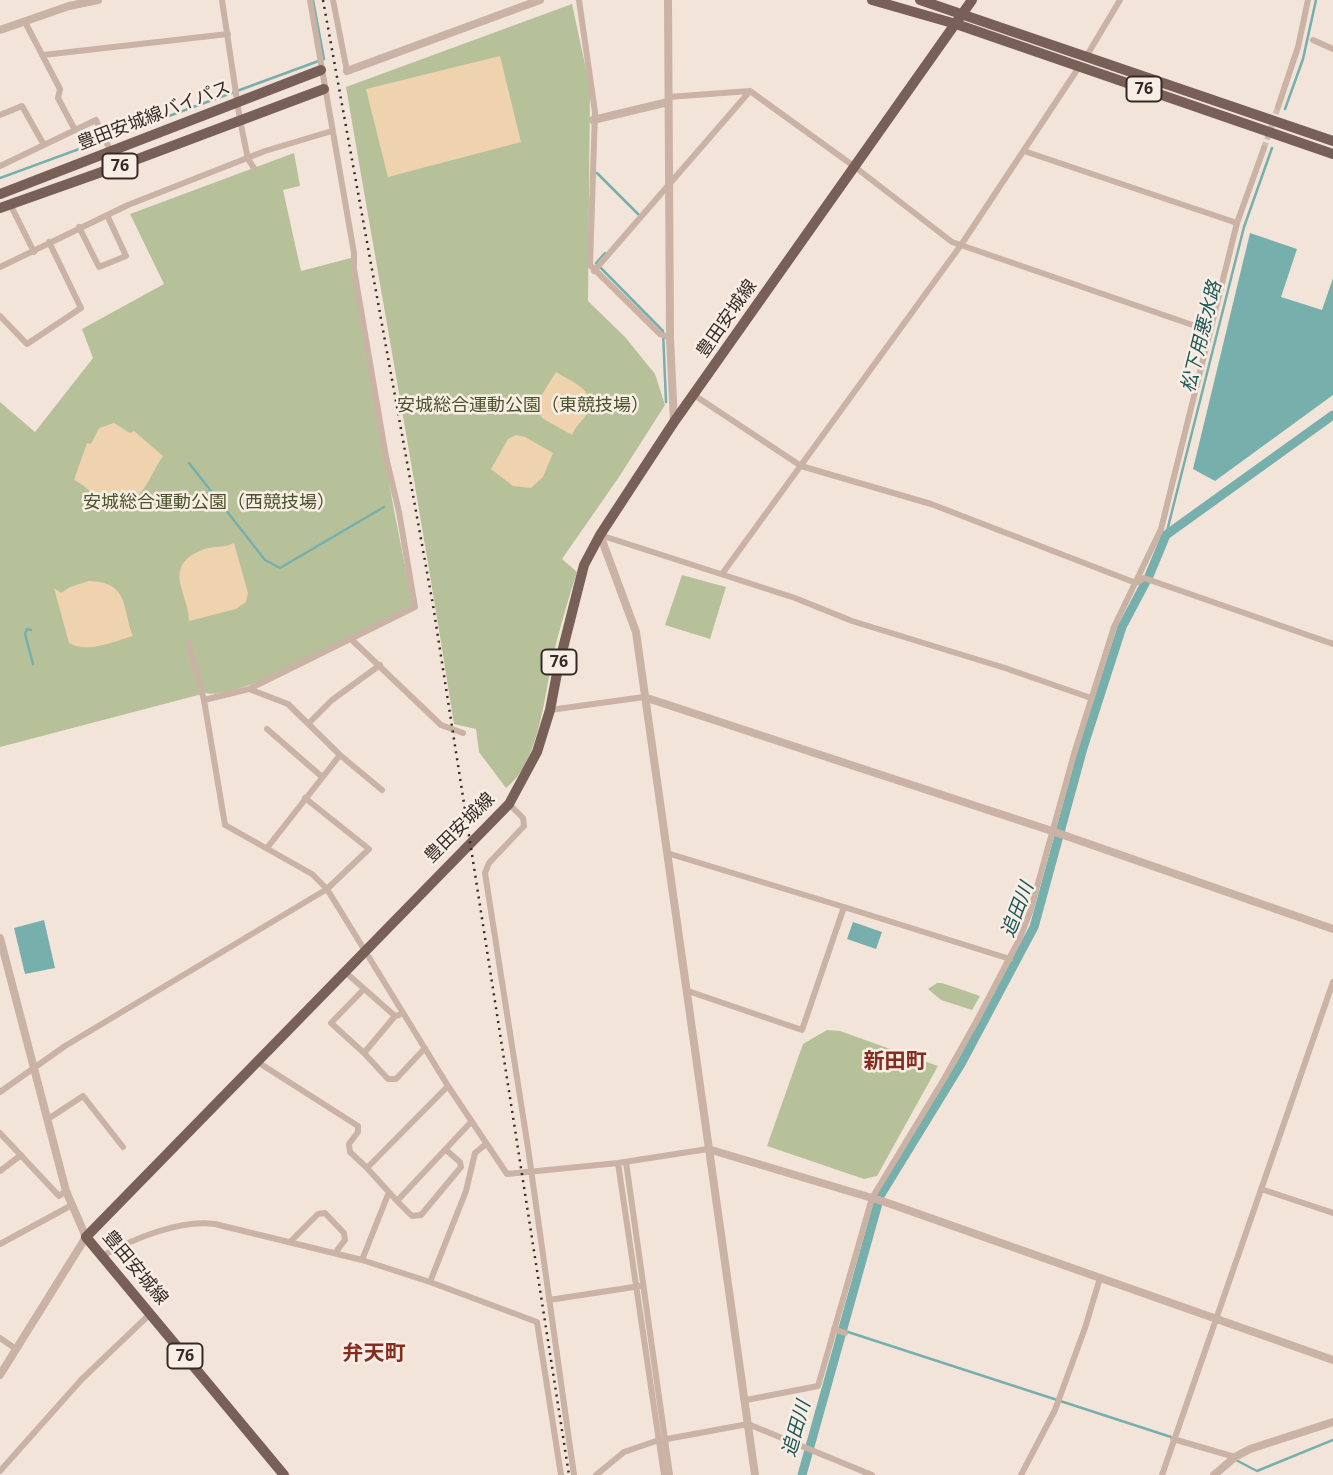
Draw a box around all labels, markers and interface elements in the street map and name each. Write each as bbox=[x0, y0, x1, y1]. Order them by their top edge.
road number: 76 bbox=[1126, 76, 1162, 102]
street label: 豊田安城線バイパス bbox=[75, 77, 233, 155]
road number: 76 bbox=[102, 154, 138, 178]
street label: 豊田安城線 bbox=[692, 276, 762, 362]
water label: 松下用悪水路 bbox=[1177, 279, 1227, 395]
park label: 安城総合運動公園（東競技場） bbox=[397, 395, 649, 417]
park label: 安城総合運動公園（西競技場） bbox=[83, 492, 335, 514]
road number: 76 bbox=[542, 650, 576, 674]
street label: 豊田安城線 bbox=[421, 789, 499, 867]
water label: 追田川 bbox=[997, 879, 1039, 941]
district label: 新田町 bbox=[864, 1049, 926, 1075]
street label: 豊田安城線 bbox=[98, 1227, 172, 1309]
district label: 弁天町 bbox=[343, 1341, 405, 1367]
road number: 76 bbox=[168, 1344, 202, 1368]
water label: 追田川 bbox=[778, 1398, 816, 1460]

